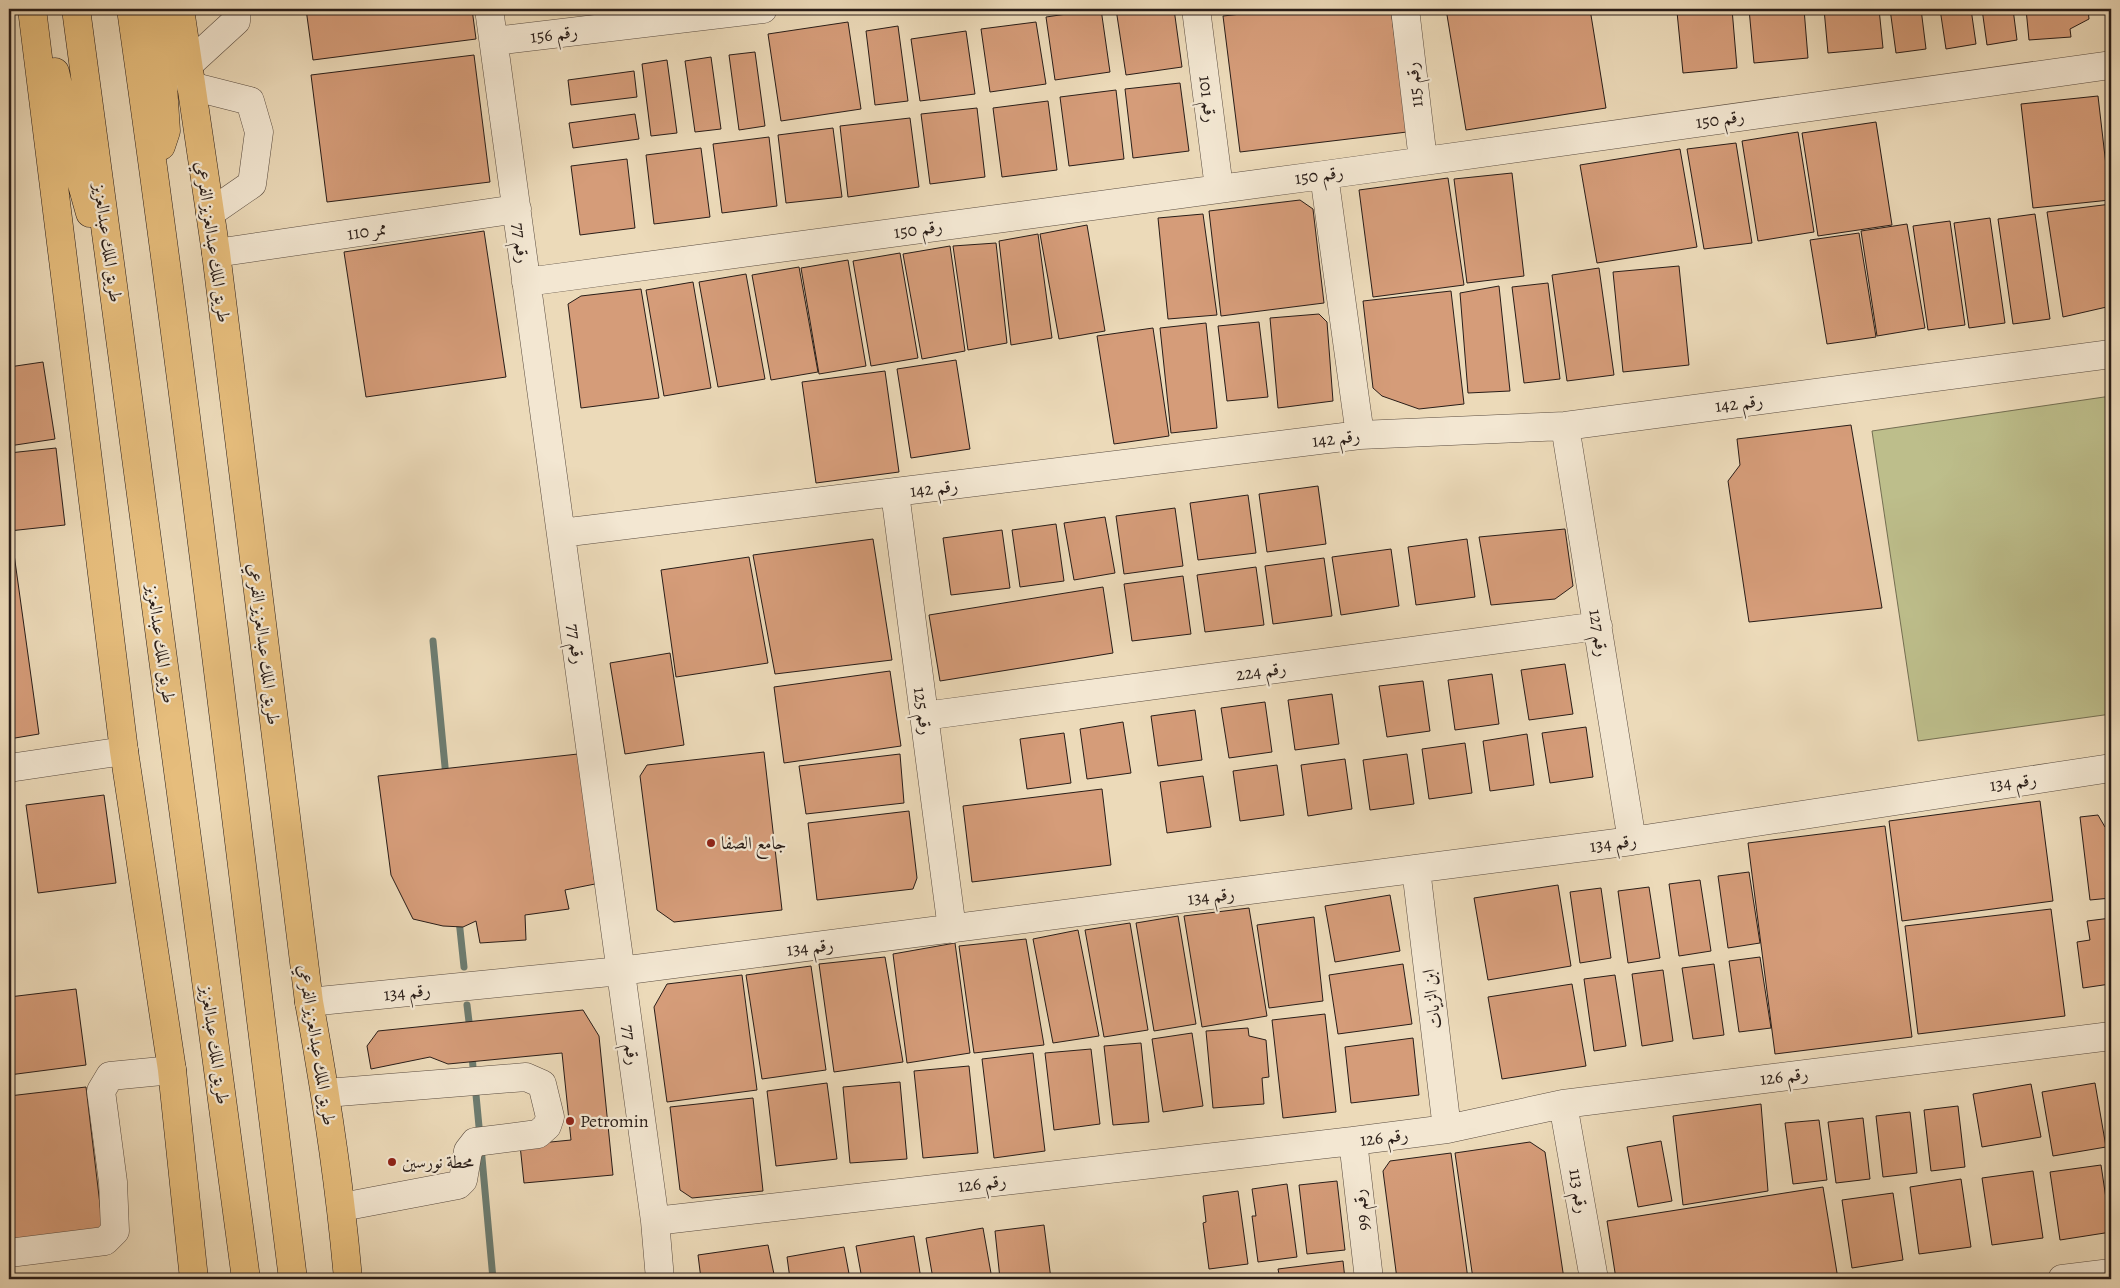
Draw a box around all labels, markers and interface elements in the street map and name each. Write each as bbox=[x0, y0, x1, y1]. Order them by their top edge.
street label: رقم 156 bbox=[529, 19, 580, 54]
street label: رقم 115 bbox=[1399, 60, 1434, 109]
street label: رقم 101 bbox=[1188, 74, 1223, 125]
street label: رقم 150 bbox=[1694, 104, 1747, 139]
street label: طريق الملك عبدالعزيز الفرعي bbox=[187, 160, 236, 325]
street label: رقم 150 bbox=[1293, 160, 1346, 195]
street label: طريق الملك عبدالعزيز bbox=[87, 180, 128, 304]
street label: رقم 150 bbox=[892, 214, 945, 249]
street label: 110 ممر bbox=[346, 216, 388, 246]
street label: رقم 77 bbox=[502, 221, 535, 265]
street label: رقم 142 bbox=[1714, 388, 1765, 423]
street label: رقم 142 bbox=[1311, 423, 1362, 458]
street label: رقم 142 bbox=[909, 473, 960, 508]
street label: طريق الملك عبدالعزيز الفرعي bbox=[239, 562, 286, 727]
street label: طريق الملك عبدالعزيز bbox=[140, 581, 181, 705]
street label: رقم 127 bbox=[1578, 608, 1615, 659]
street label: رقم 77 bbox=[556, 622, 591, 666]
street label: رقم 224 bbox=[1234, 656, 1288, 691]
street label: رقم 125 bbox=[903, 686, 938, 737]
street label: رقم 134 bbox=[1988, 767, 2039, 802]
street label: رقم 134 bbox=[1588, 828, 1639, 863]
place label: جامع الصفا bbox=[721, 831, 786, 859]
marker: جامع الصفا bbox=[705, 837, 717, 849]
street label: رقم 134 bbox=[1186, 881, 1237, 916]
street label: رقم 134 bbox=[785, 932, 836, 967]
street label: طريق الملك عبدالعزيز الفرعي bbox=[289, 963, 342, 1128]
street label: ابن الزيات bbox=[1416, 967, 1448, 1030]
street label: رقم 134 bbox=[382, 978, 432, 1011]
street label: طريق الملك عبدالعزيز bbox=[194, 982, 235, 1106]
street label: رقم 77 bbox=[611, 1023, 646, 1067]
street label: رقم 126 bbox=[1758, 1061, 1810, 1096]
place label: Petromin bbox=[580, 1109, 649, 1133]
marker: Petromin bbox=[564, 1115, 576, 1127]
street label: رقم 126 bbox=[1358, 1122, 1410, 1157]
place label: محطة نورسين bbox=[402, 1150, 474, 1174]
marker: محطة نورسين bbox=[386, 1156, 398, 1168]
street label: رقم 113 bbox=[1558, 1167, 1595, 1216]
street label: رقم 126 bbox=[956, 1168, 1008, 1203]
street label: رقم 99 bbox=[1347, 1187, 1380, 1232]

